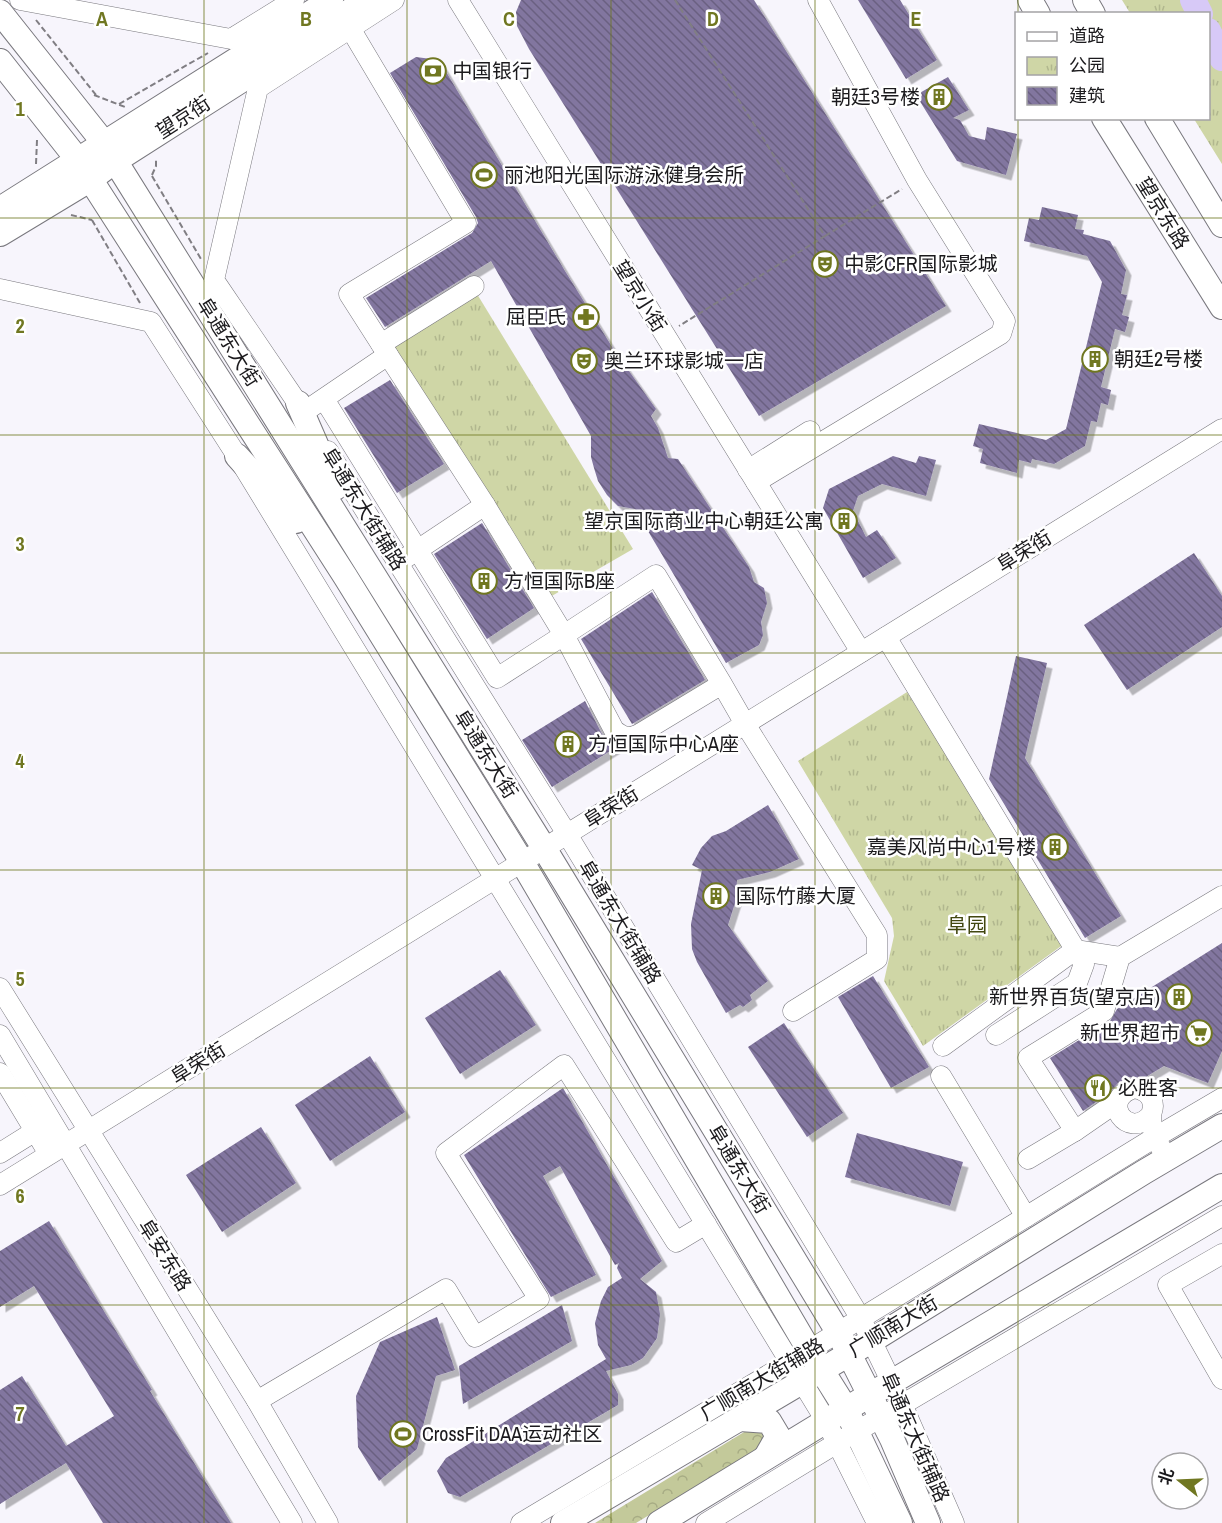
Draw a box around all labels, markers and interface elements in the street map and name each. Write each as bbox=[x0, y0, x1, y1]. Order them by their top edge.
text: A bbox=[96, 5, 108, 32]
text: B bbox=[300, 5, 312, 32]
text: C bbox=[503, 5, 515, 32]
text: D bbox=[707, 5, 719, 32]
text: E bbox=[911, 5, 922, 32]
legend bbox=[1015, 12, 1210, 120]
text: 道路 bbox=[1069, 23, 1105, 48]
text: 公园 bbox=[1069, 53, 1105, 78]
bank icon: 中国银行 bbox=[418, 56, 448, 86]
place label: 中国银行 bbox=[452, 57, 532, 84]
building icon: 朝廷3号楼 bbox=[924, 82, 954, 112]
place label: 朝廷3号楼 bbox=[831, 83, 920, 110]
text: 建筑 bbox=[1069, 83, 1105, 108]
street label: 望京街 bbox=[150, 89, 215, 144]
text: 1 bbox=[15, 95, 25, 122]
sports icon: 丽池阳光国际游泳健身会所 bbox=[469, 160, 499, 190]
place label: 丽池阳光国际游泳健身会所 bbox=[504, 161, 744, 188]
street label: 望京东路 bbox=[1131, 172, 1196, 254]
theatre icon: 中影CFR国际影城 bbox=[810, 249, 840, 279]
place label: 中影CFR国际影城 bbox=[844, 250, 998, 277]
street label: 望京小街 bbox=[608, 255, 673, 337]
street label: 阜通东大街 bbox=[191, 292, 267, 391]
pharmacy icon: 屈臣氏 bbox=[571, 302, 601, 332]
place label: 屈臣氏 bbox=[506, 303, 566, 330]
text: 2 bbox=[15, 312, 25, 339]
building icon: 朝廷2号楼 bbox=[1080, 344, 1110, 374]
place label: 朝廷2号楼 bbox=[1114, 345, 1203, 372]
theatre icon: 奥兰环球影城一店 bbox=[569, 346, 599, 376]
place label: 奥兰环球影城一店 bbox=[604, 347, 764, 374]
street label: 阜通东大街辅路 bbox=[316, 442, 413, 575]
building icon: 望京国际商业中心朝廷公寓 bbox=[829, 506, 859, 536]
place label: 望京国际商业中心朝廷公寓 bbox=[584, 507, 824, 534]
street label: 阜荣街 bbox=[991, 523, 1056, 578]
text: 3 bbox=[15, 530, 25, 557]
building icon: 方恒国际B座 bbox=[469, 566, 499, 596]
place label: 方恒国际B座 bbox=[504, 567, 615, 594]
street label: 阜通东大街 bbox=[448, 704, 524, 803]
building icon: 方恒国际中心A座 bbox=[553, 729, 583, 759]
place label: 方恒国际中心A座 bbox=[588, 730, 739, 757]
text: 4 bbox=[15, 747, 25, 774]
street label: 阜荣街 bbox=[578, 779, 643, 834]
building icon: 嘉美风尚中心1号楼 bbox=[1040, 832, 1070, 862]
place label: 嘉美风尚中心1号楼 bbox=[867, 833, 1036, 860]
street label: 阜通东大街辅路 bbox=[573, 855, 668, 989]
building icon: 国际竹藤大厦 bbox=[701, 881, 731, 911]
place label: 国际竹藤大厦 bbox=[736, 882, 856, 909]
park label: 阜园 bbox=[947, 911, 987, 938]
text: 5 bbox=[15, 965, 25, 992]
building icon: 新世界百货(望京店) bbox=[1164, 982, 1194, 1012]
place label: 新世界百货(望京店) bbox=[989, 983, 1160, 1010]
supermarket icon: 新世界超市 bbox=[1184, 1018, 1214, 1048]
place label: 新世界超市 bbox=[1080, 1019, 1180, 1046]
street label: 阜荣街 bbox=[165, 1035, 230, 1090]
restaurant icon: 必胜客 bbox=[1083, 1073, 1113, 1103]
place label: 必胜客 bbox=[1118, 1074, 1178, 1101]
street label: 阜通东大街 bbox=[702, 1119, 777, 1219]
text: 6 bbox=[15, 1182, 25, 1209]
street label: 阜安东路 bbox=[133, 1214, 198, 1296]
street label: 广顺南大街 bbox=[843, 1288, 943, 1363]
street label: 广顺南大街辅路 bbox=[695, 1331, 829, 1426]
street label: 阜通东大街辅路 bbox=[875, 1367, 956, 1506]
text: 7 bbox=[15, 1400, 25, 1427]
sports icon: CrossFit DAA运动社区 bbox=[388, 1419, 418, 1449]
place label: CrossFit DAA运动社区 bbox=[422, 1420, 602, 1447]
north arrow bbox=[1150, 1451, 1210, 1511]
text: 北 bbox=[1153, 1465, 1179, 1487]

